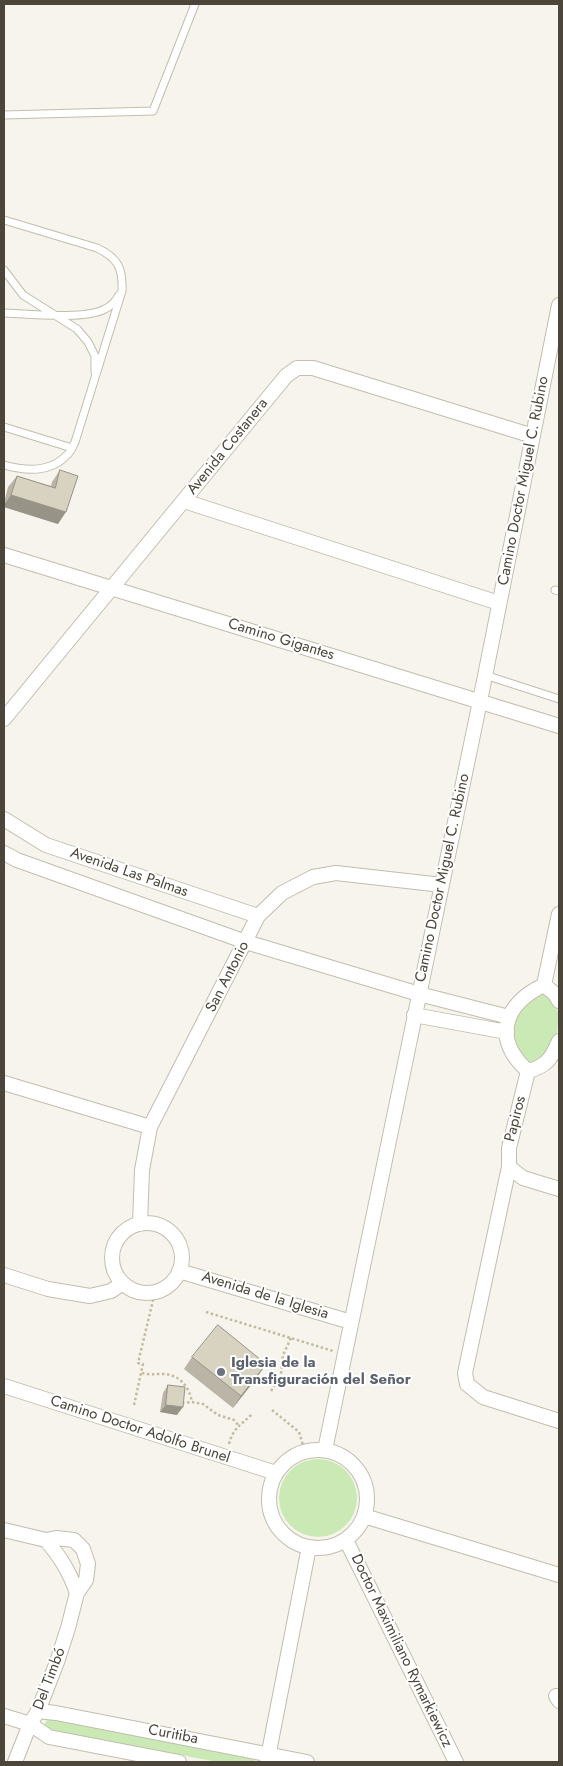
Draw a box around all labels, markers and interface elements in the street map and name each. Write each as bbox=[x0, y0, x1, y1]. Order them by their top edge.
street label: Camino Doctor Miguel C. Rubino bbox=[495, 375, 553, 587]
street label: Avenida Costanera bbox=[184, 395, 272, 499]
street label: Camino Gigantes bbox=[226, 615, 336, 665]
street label: Camino Doctor Miguel C. Rubino bbox=[412, 772, 474, 984]
street label: Avenida Las Palmas bbox=[68, 844, 190, 902]
street label: San Antonio bbox=[202, 938, 254, 1016]
street label: Papiros bbox=[502, 1094, 530, 1144]
street label: Avenida de la Iglesia bbox=[199, 1268, 331, 1324]
place label: Iglesia de la Transfiguración del Señor bbox=[231, 1354, 411, 1389]
marker: Iglesia de la Transfiguración del Señor bbox=[215, 1366, 227, 1378]
street label: Camino Doctor Adolfo Brunel bbox=[48, 1392, 232, 1468]
street label: Doctor Maximiliano Rymarkiewicz bbox=[346, 1552, 456, 1750]
street label: Del Timbó bbox=[30, 1645, 70, 1713]
street label: Curitiba bbox=[147, 1721, 199, 1749]

